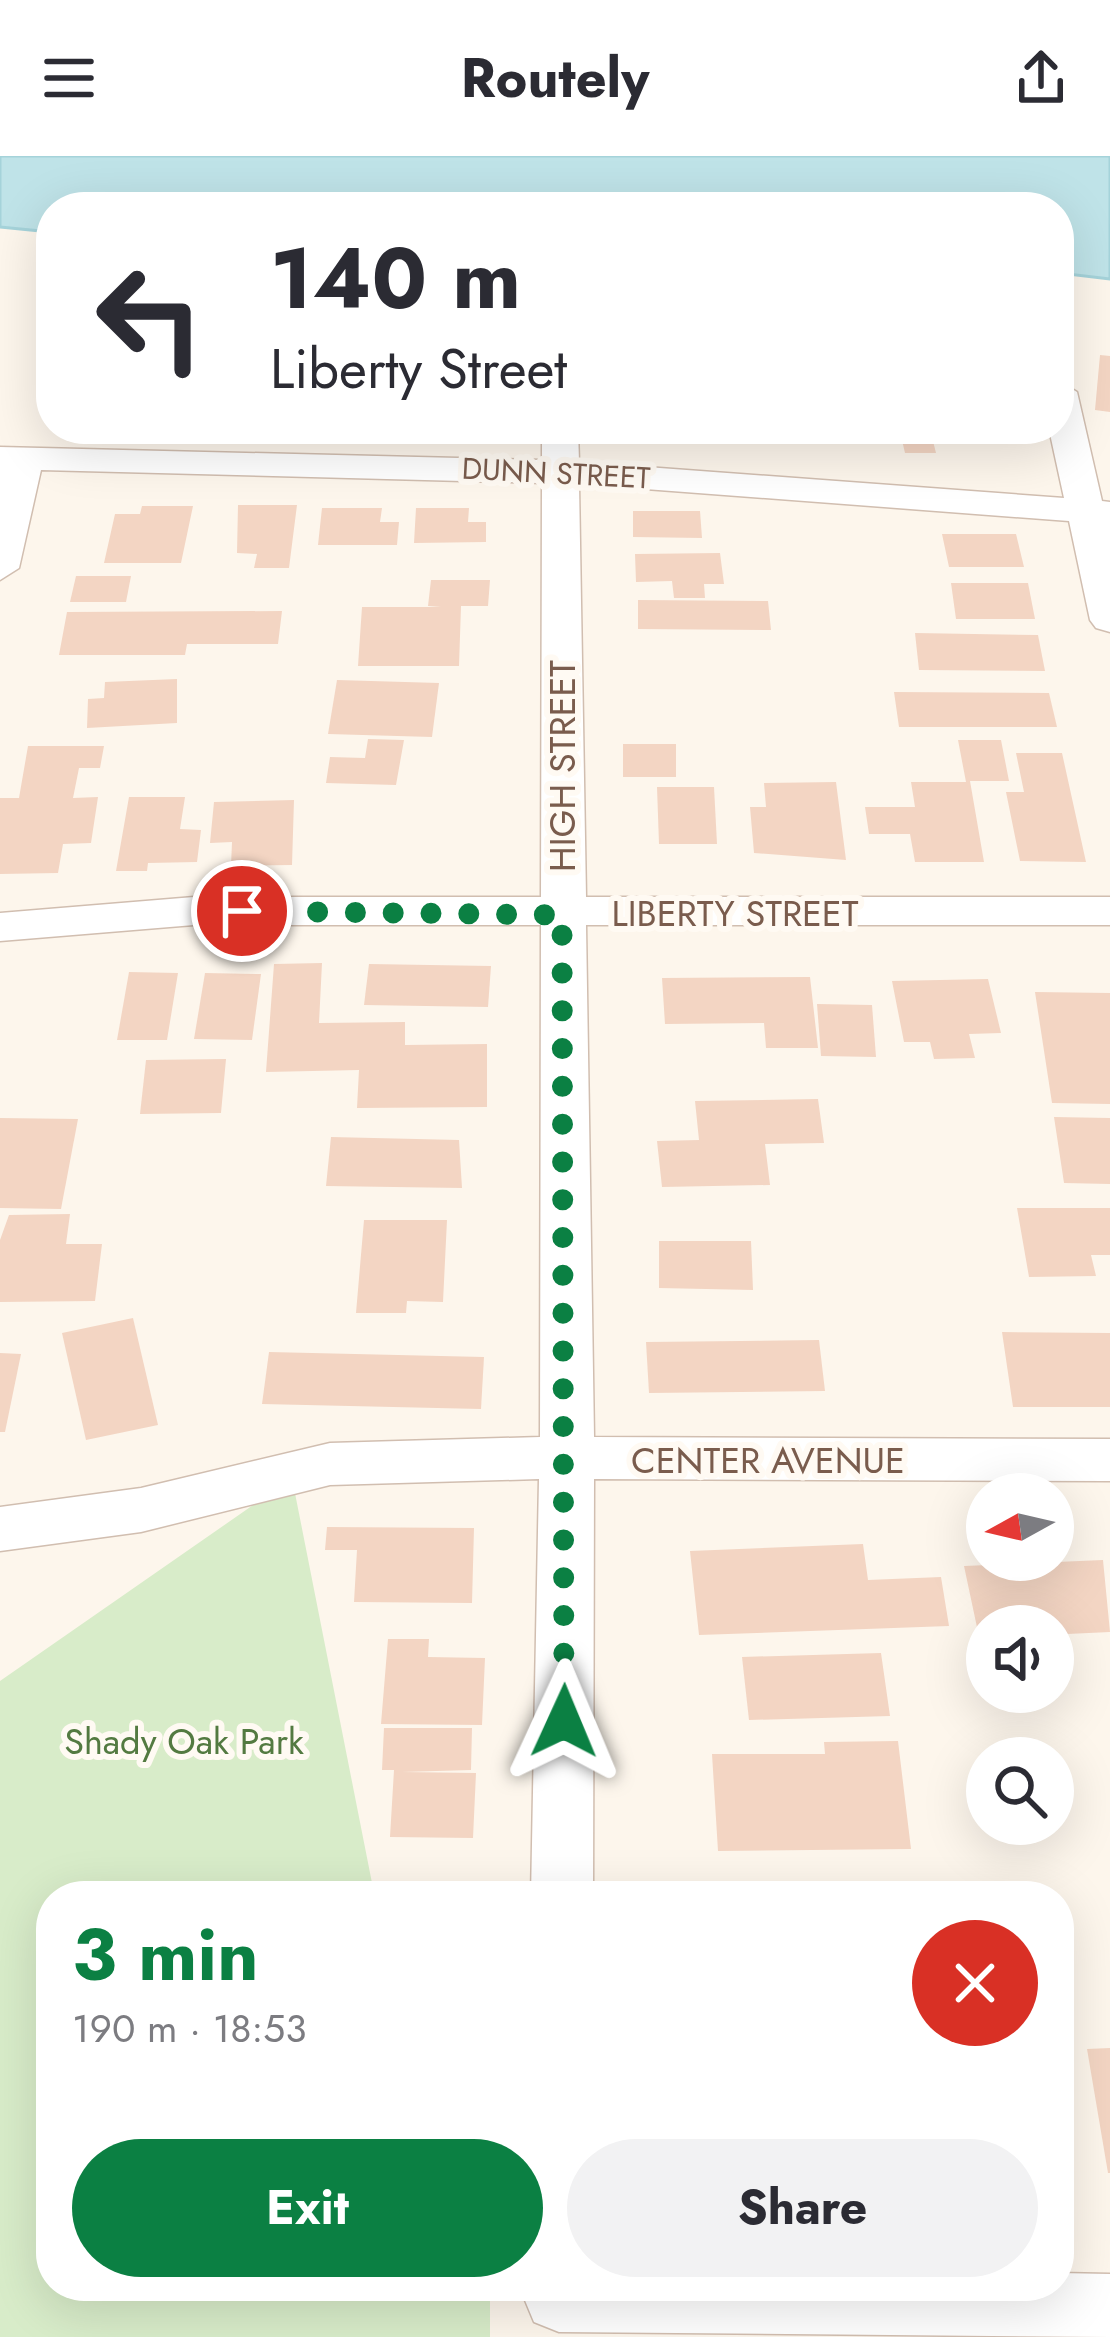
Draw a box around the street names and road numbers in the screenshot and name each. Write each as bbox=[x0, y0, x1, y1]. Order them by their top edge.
street label: DUNN STREET bbox=[461, 447, 651, 499]
street label: HIGH STREET bbox=[536, 660, 588, 872]
street label: LIBERTY STREET bbox=[612, 887, 859, 939]
street label: CENTER AVENUE bbox=[631, 1434, 905, 1486]

